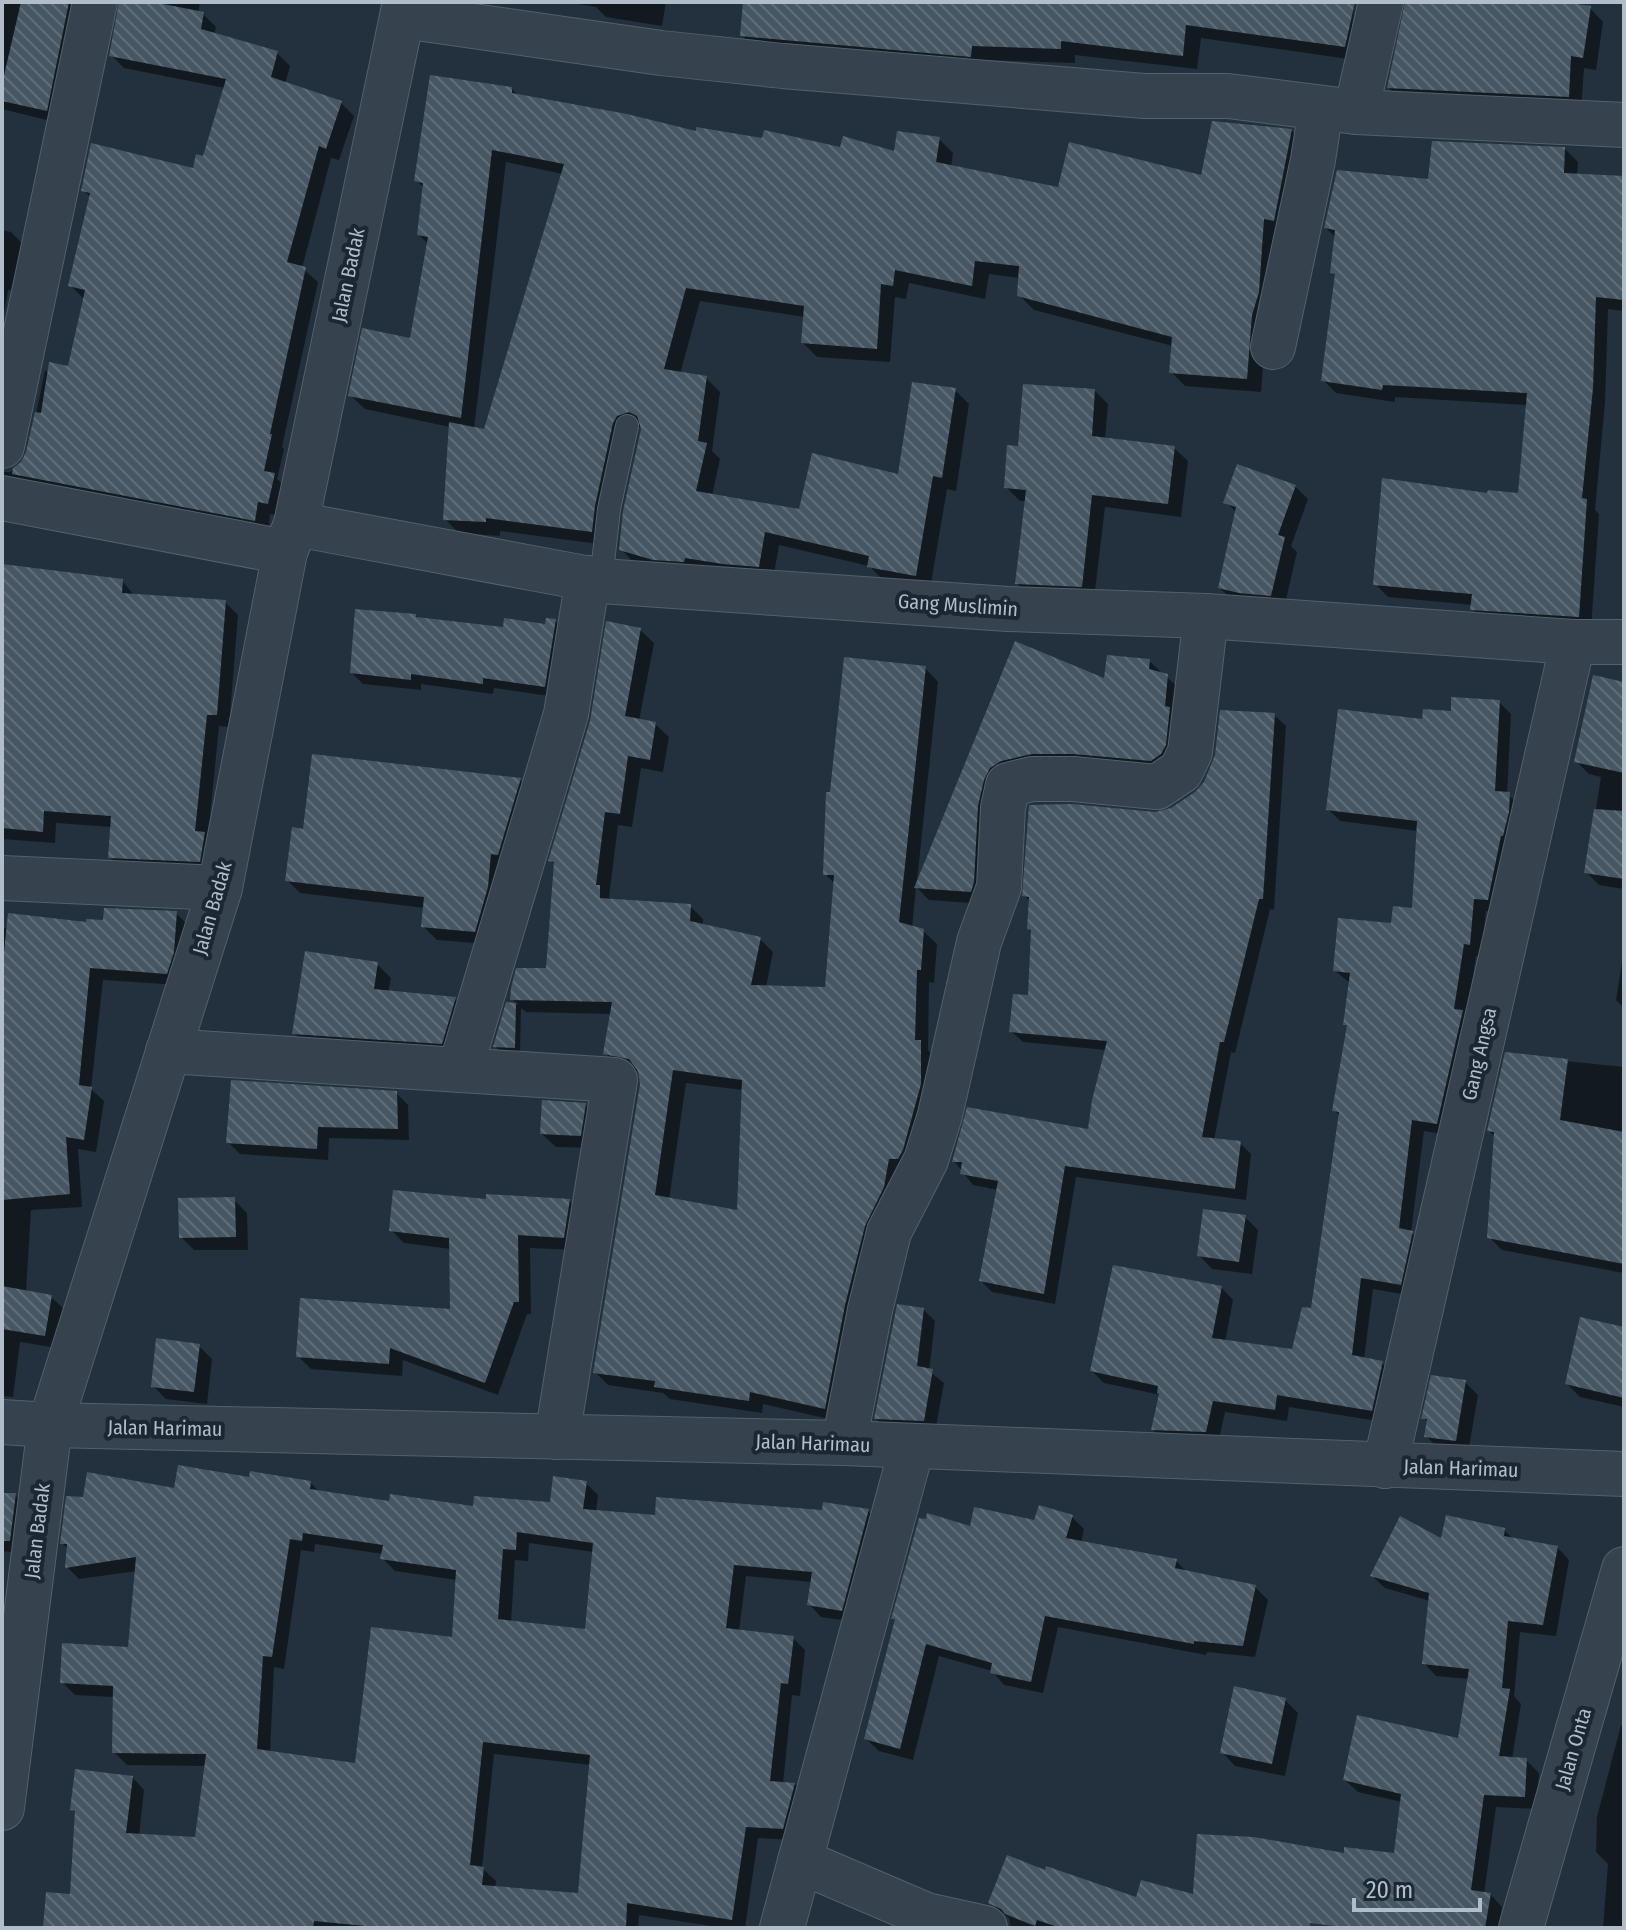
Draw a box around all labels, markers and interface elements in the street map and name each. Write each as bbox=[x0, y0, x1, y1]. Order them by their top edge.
street label: Jalan Badak bbox=[326, 225, 370, 324]
street label: Gang Muslimin bbox=[897, 589, 1019, 621]
street label: Jalan Badak bbox=[187, 858, 237, 957]
street label: Gang Angsa bbox=[1457, 1005, 1501, 1103]
street label: Jalan Harimau bbox=[107, 1415, 223, 1441]
street label: Jalan Harimau bbox=[755, 1429, 871, 1457]
street label: Jalan Harimau bbox=[1403, 1454, 1519, 1482]
street label: Jalan Badak bbox=[19, 1481, 55, 1580]
street label: Jalan Onta bbox=[1550, 1705, 1596, 1793]
scale bar bbox=[1354, 1862, 1480, 1912]
text: 20 m bbox=[1366, 1876, 1413, 1904]

